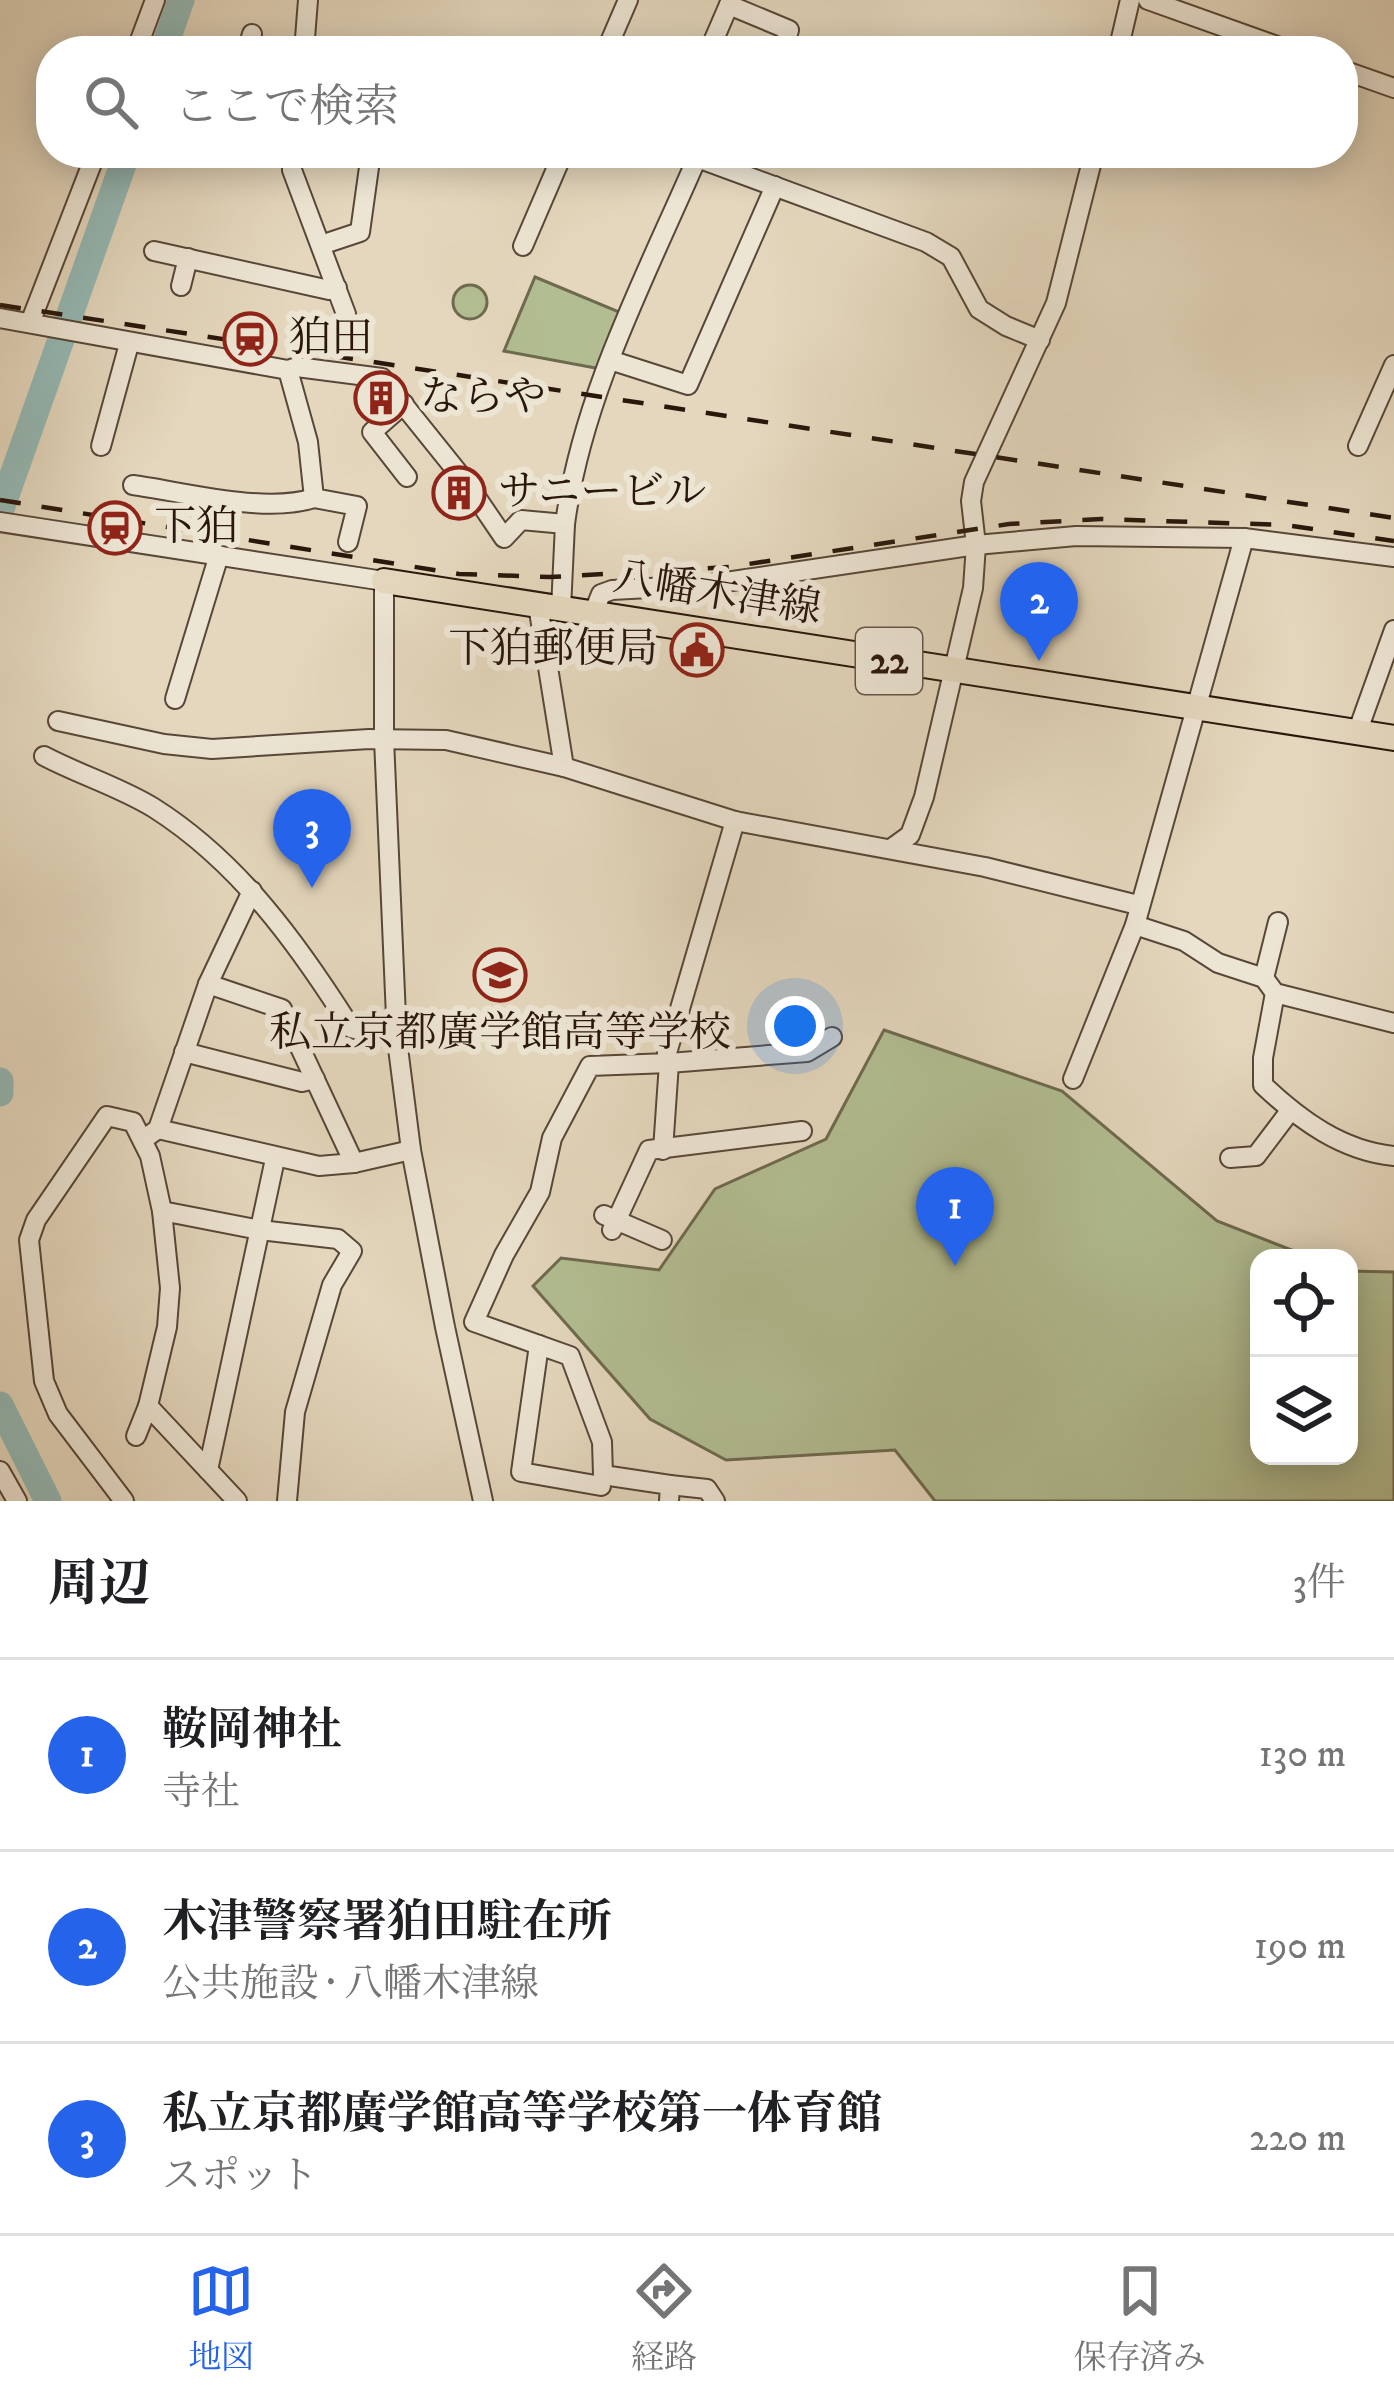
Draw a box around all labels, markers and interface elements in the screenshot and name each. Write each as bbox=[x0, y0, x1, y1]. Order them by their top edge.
search box bbox=[36, 36, 1358, 168]
icon: search bbox=[78, 69, 144, 135]
text: ここで検索 bbox=[174, 80, 399, 136]
station icon: 狛田 bbox=[222, 311, 278, 367]
place label: 狛田 bbox=[289, 313, 373, 365]
building icon: ならや bbox=[353, 370, 409, 426]
place label: ならや bbox=[420, 372, 546, 424]
building icon: サニービル bbox=[431, 465, 487, 521]
place label: サニービル bbox=[498, 467, 706, 519]
station icon: 下狛 bbox=[87, 500, 143, 556]
place label: 下狛 bbox=[154, 502, 238, 554]
street label: 八幡木津線 bbox=[609, 552, 825, 636]
pin: 2 bbox=[1000, 562, 1078, 661]
public building icon: 下狛郵便局 bbox=[669, 622, 725, 678]
place label: 下狛郵便局 bbox=[448, 624, 658, 676]
road number: 22 bbox=[856, 628, 922, 694]
pin: 3 bbox=[273, 789, 351, 888]
school or university icon: 私立京都廣学館高等学校 bbox=[472, 947, 528, 1003]
your location bbox=[765, 996, 825, 1056]
place label: 私立京都廣学館高等学校 bbox=[269, 1008, 731, 1060]
pin: 1 bbox=[916, 1167, 994, 1266]
map controls bbox=[1250, 1249, 1358, 1465]
button: locate bbox=[1250, 1249, 1358, 1357]
button: layers bbox=[1250, 1357, 1358, 1465]
text: 周辺 bbox=[48, 1553, 150, 1617]
text: 3件 bbox=[1292, 1559, 1346, 1608]
text: 鞍岡神社 bbox=[162, 1703, 342, 1759]
text: 1 bbox=[80, 1730, 94, 1779]
text: 130 m bbox=[1258, 1730, 1346, 1779]
text: 寺社 bbox=[162, 1768, 240, 1817]
text: 木津警察署狛田駐在所 bbox=[162, 1895, 612, 1951]
text: 2 bbox=[77, 1922, 97, 1971]
text: 190 m bbox=[1254, 1922, 1346, 1971]
text: 公共施設 · 八幡木津線 bbox=[162, 1960, 539, 2009]
text: 私立京都廣学館高等学校第一体育館 bbox=[162, 2087, 882, 2143]
text: 3 bbox=[80, 2114, 94, 2163]
text: 220 m bbox=[1249, 2114, 1346, 2163]
text: スポット bbox=[162, 2152, 318, 2201]
tab: 地図 bbox=[188, 2258, 254, 2379]
tab: 経路 bbox=[631, 2258, 697, 2379]
tab: 保存済み bbox=[1074, 2258, 1206, 2379]

